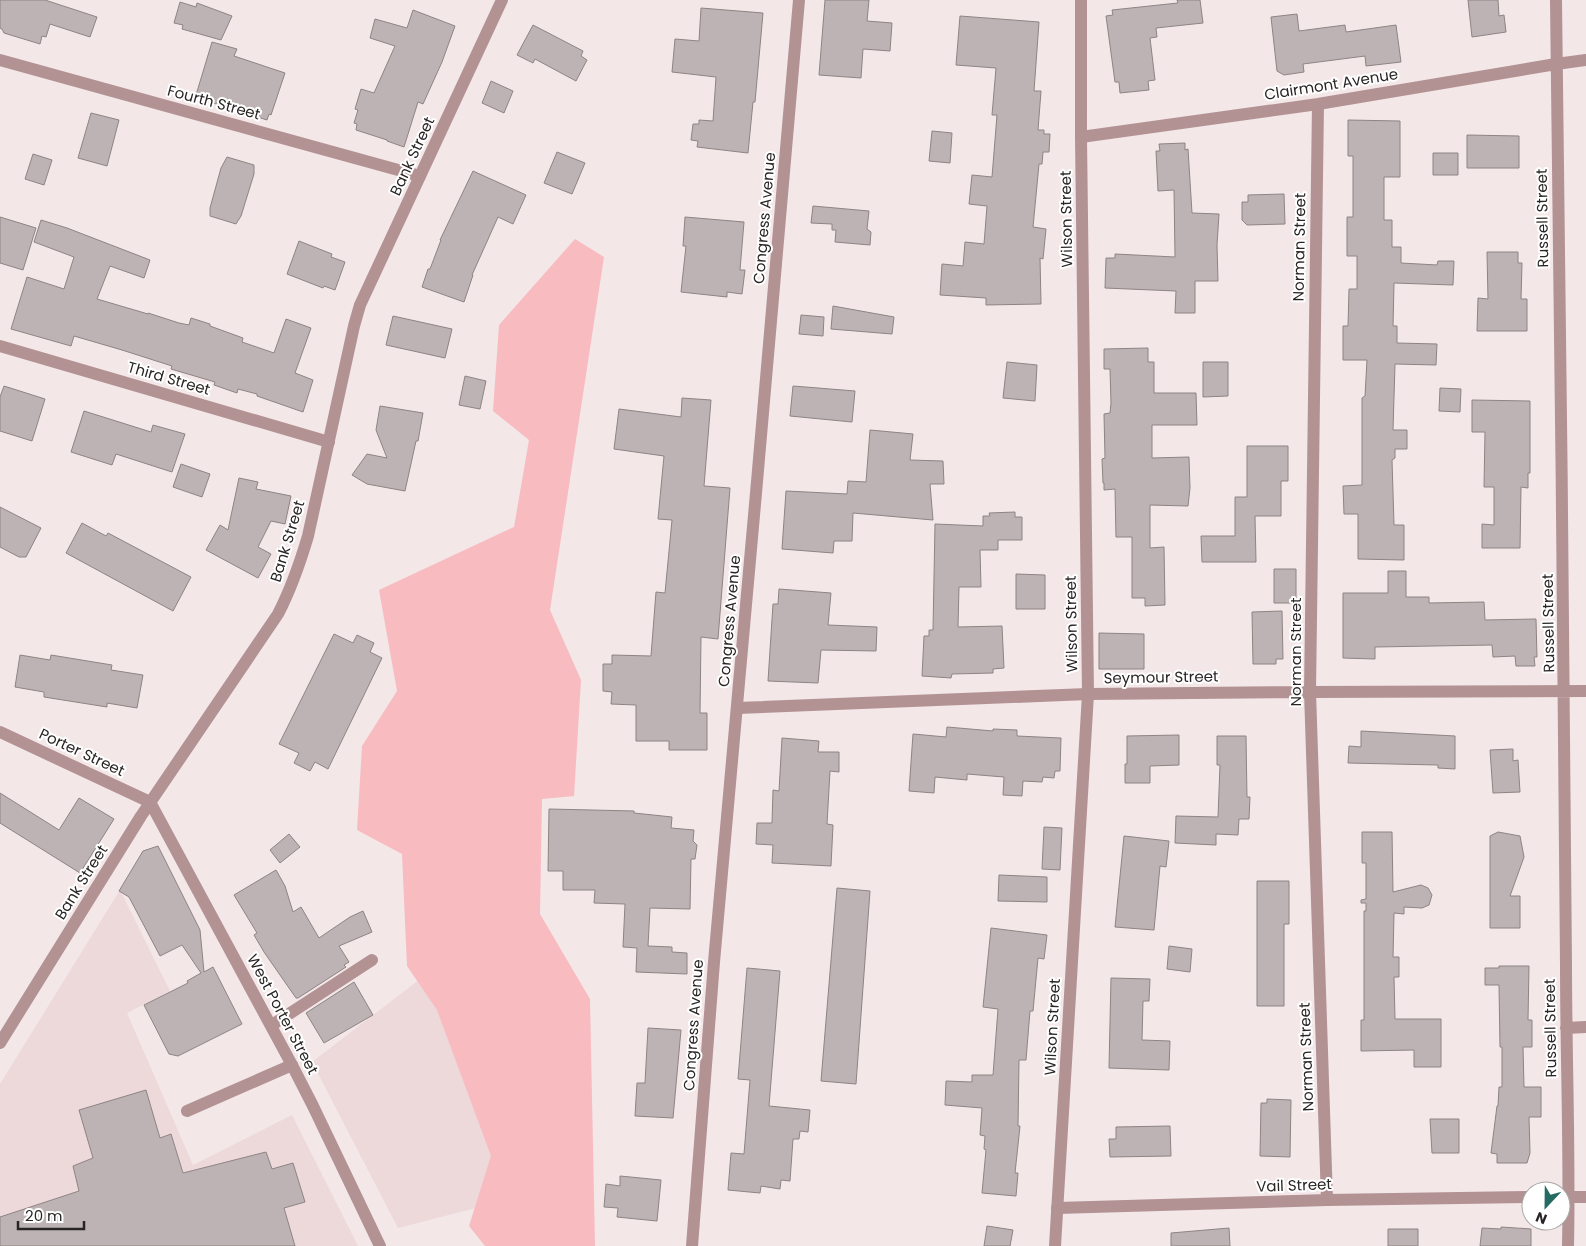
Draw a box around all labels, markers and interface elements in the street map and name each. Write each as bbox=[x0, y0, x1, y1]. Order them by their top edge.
street label: Clairmont Avenue bbox=[1263, 63, 1399, 105]
street label: Fourth Street bbox=[165, 80, 263, 124]
street label: Bank Street bbox=[385, 113, 439, 199]
street label: Congress Avenue bbox=[748, 151, 780, 285]
street label: Russell Street bbox=[1531, 168, 1553, 268]
street label: Wilson Street bbox=[1055, 170, 1077, 268]
street label: Norman Street bbox=[1288, 192, 1310, 302]
street label: Third Street bbox=[125, 356, 213, 400]
street label: Bank Street bbox=[265, 497, 309, 585]
street label: Congress Avenue bbox=[713, 554, 745, 688]
street label: Russell Street bbox=[1537, 573, 1559, 673]
street label: Wilson Street bbox=[1060, 575, 1082, 673]
street label: Norman Street bbox=[1285, 598, 1306, 706]
street label: Seymour Street bbox=[1103, 666, 1219, 688]
street label: Porter Street bbox=[36, 723, 128, 781]
street label: Bank Street bbox=[50, 841, 112, 923]
street label: West Porter Street bbox=[242, 950, 324, 1078]
street label: Congress Avenue bbox=[678, 959, 708, 1091]
street label: Wilson Street bbox=[1039, 978, 1065, 1076]
street label: Russell Street bbox=[1539, 978, 1561, 1078]
street label: Norman Street bbox=[1294, 1002, 1318, 1112]
street label: Vail Street bbox=[1256, 1173, 1332, 1197]
north arrow bbox=[1521, 1181, 1571, 1231]
scale bar bbox=[18, 1198, 84, 1230]
text: 20 m bbox=[25, 1205, 63, 1226]
text: N bbox=[1533, 1207, 1550, 1229]

